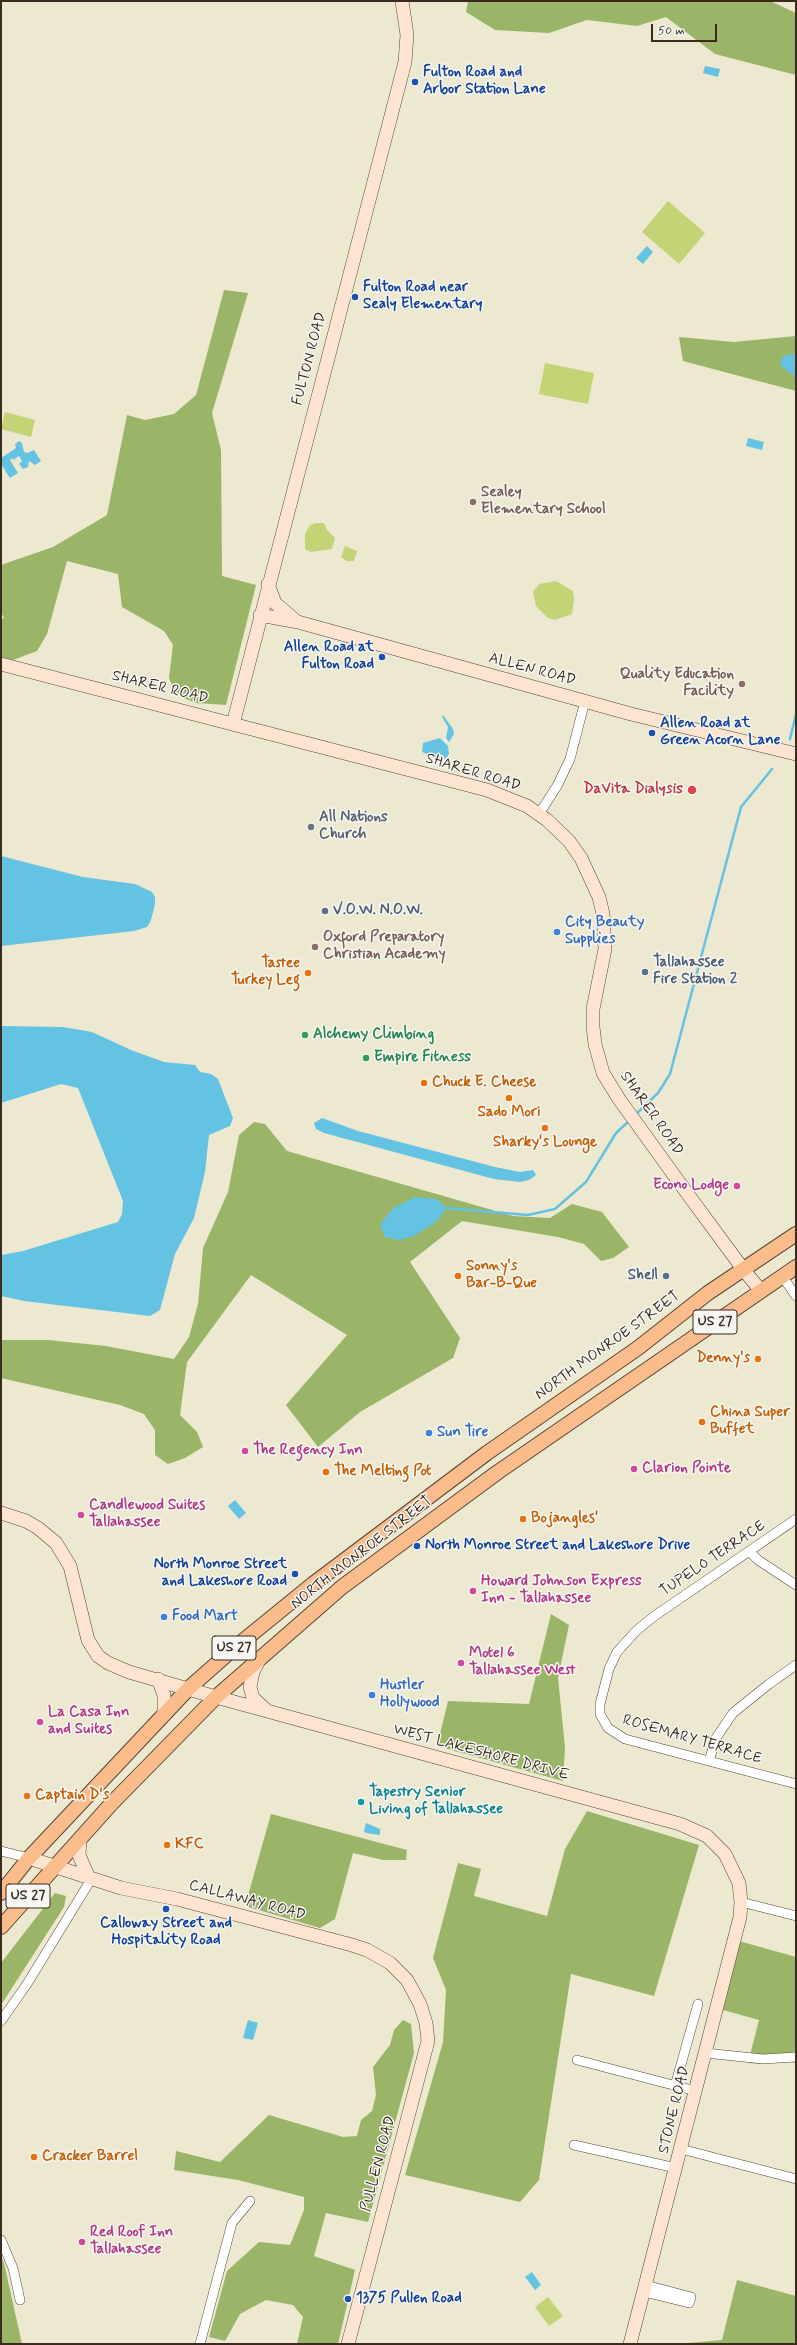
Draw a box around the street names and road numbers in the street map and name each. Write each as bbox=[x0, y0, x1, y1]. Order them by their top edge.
street label: FULTON ROAD bbox=[289, 310, 331, 408]
street label: ALLEN ROAD bbox=[487, 650, 577, 690]
street label: SHARER ROAD bbox=[110, 667, 210, 709]
street label: SHARER ROAD bbox=[423, 750, 523, 796]
street label: SHARER ROAD bbox=[615, 1069, 687, 1159]
street label: NORTH MONROE STREET bbox=[532, 1287, 684, 1405]
road number: US 27 bbox=[693, 1310, 737, 1334]
street label: NORTH MONROE STREET bbox=[288, 1492, 436, 1614]
street label: TUPELO TERRACE bbox=[657, 1517, 769, 1601]
road number: US 27 bbox=[212, 1636, 256, 1660]
street label: ROSEMARY TERRACE bbox=[620, 1712, 764, 1768]
street label: WEST LAKESHORE DRIVE bbox=[391, 1721, 571, 1785]
street label: CALLAWAY ROAD bbox=[187, 1877, 307, 1925]
road number: US 27 bbox=[6, 1884, 50, 1908]
street label: STONE ROAD bbox=[655, 2064, 695, 2156]
street label: PULLEN ROAD bbox=[358, 2114, 400, 2214]

